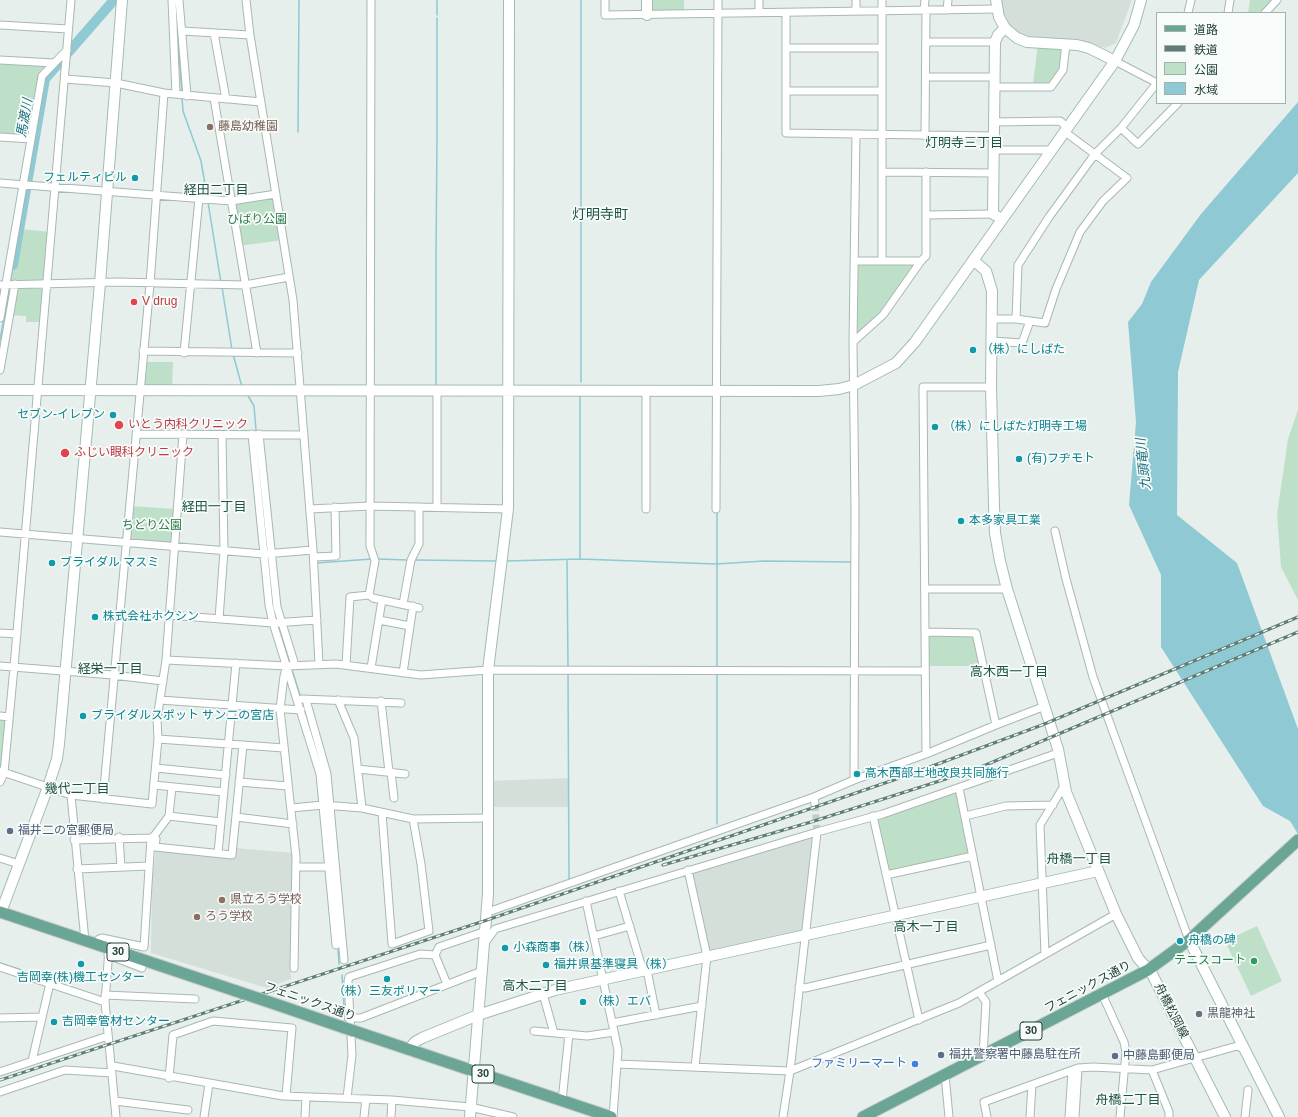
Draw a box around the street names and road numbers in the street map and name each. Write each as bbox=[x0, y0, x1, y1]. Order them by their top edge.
road number: 30 bbox=[107, 943, 129, 961]
street label: フェニックス通り bbox=[1042, 958, 1134, 1016]
street label: フェニックス通り bbox=[262, 980, 358, 1024]
street label: 舟橋松岡線 bbox=[1151, 981, 1191, 1041]
road number: 30 bbox=[1020, 1022, 1042, 1040]
road number: 30 bbox=[472, 1065, 494, 1083]

